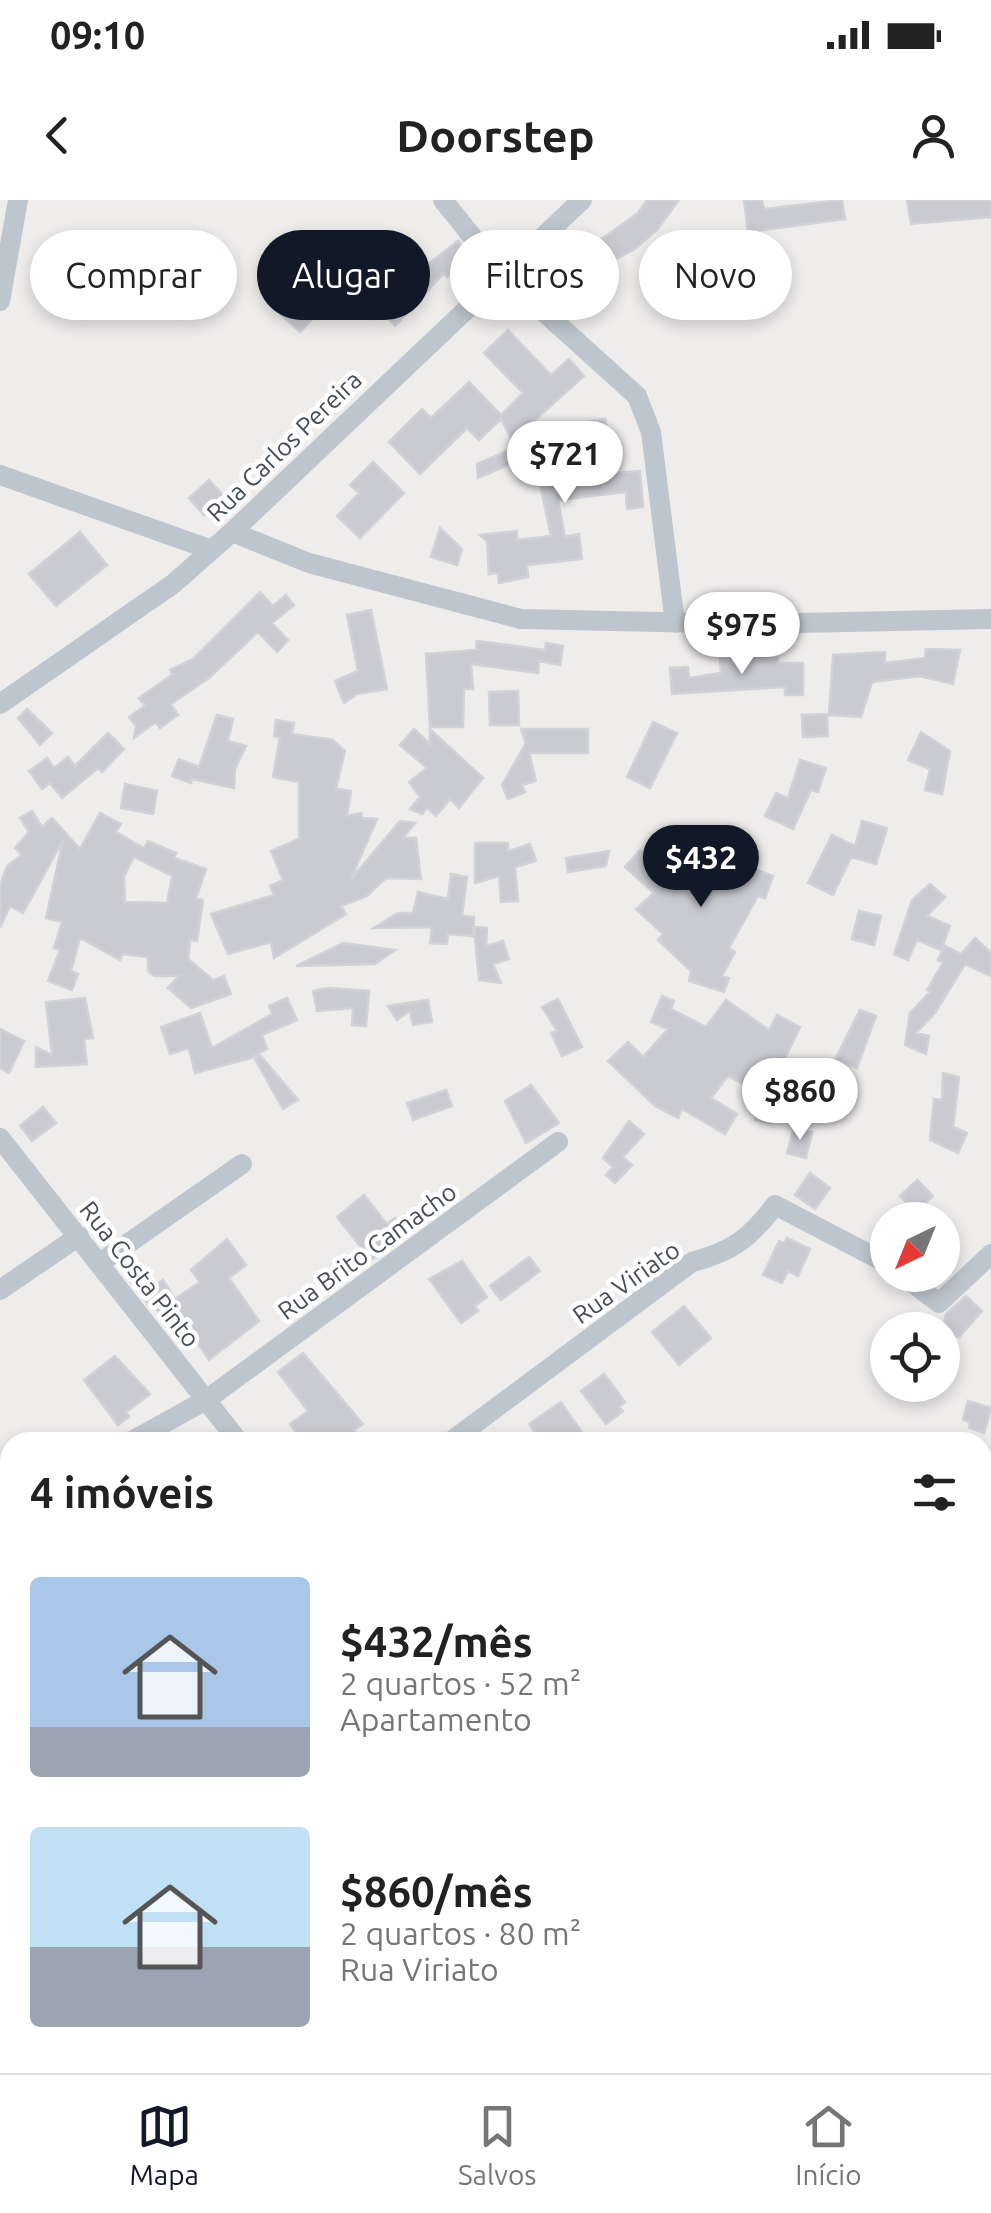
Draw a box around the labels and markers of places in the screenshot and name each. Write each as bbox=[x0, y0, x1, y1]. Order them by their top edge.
pin: $721 bbox=[506, 421, 624, 506]
pin: $975 bbox=[683, 592, 801, 677]
pin: $432 bbox=[642, 825, 760, 910]
pin: $860 bbox=[741, 1058, 859, 1143]

